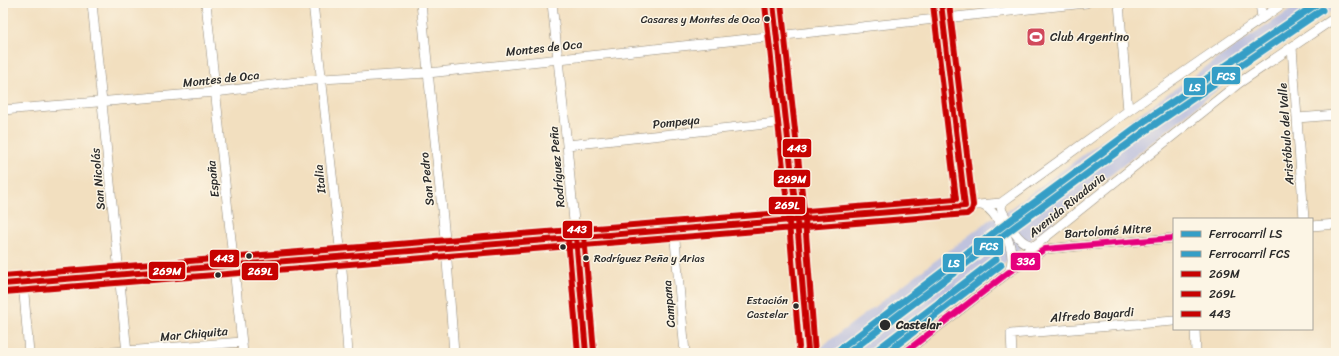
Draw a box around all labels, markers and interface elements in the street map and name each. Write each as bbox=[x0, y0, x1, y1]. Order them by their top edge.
place label: Casares y Montes de Oca bbox=[641, 10, 760, 29]
marker: Casares y Montes de Oca bbox=[762, 14, 772, 24]
sports icon: Club Argentino bbox=[1025, 26, 1047, 48]
place label: Club Argentino bbox=[1050, 26, 1129, 48]
street label: Montes de Oca bbox=[505, 33, 583, 63]
street label: Montes de Oca bbox=[182, 64, 260, 94]
line badge: FCS bbox=[1211, 66, 1241, 85]
text: FCS bbox=[1216, 67, 1235, 86]
line badge: LS bbox=[1183, 77, 1206, 96]
text: LS bbox=[1189, 78, 1201, 97]
street label: Aristóbulo del Valle bbox=[1271, 82, 1301, 187]
street label: Pompeya bbox=[651, 109, 701, 135]
street label: Rodríguez Peña bbox=[542, 125, 571, 208]
line badge: 443 bbox=[782, 138, 812, 158]
text: 443 bbox=[786, 139, 808, 158]
street label: San Nicolás bbox=[84, 147, 112, 211]
street label: San Pedro bbox=[413, 151, 441, 207]
street label: España bbox=[200, 158, 226, 199]
street label: Italia bbox=[308, 164, 333, 195]
street label: Avenida Rivadavia bbox=[1023, 166, 1111, 244]
line badge: 269M bbox=[773, 169, 811, 188]
text: 269M bbox=[777, 170, 807, 189]
line badge: 269L bbox=[768, 196, 806, 215]
text: 269L bbox=[774, 196, 800, 215]
street label: Bartolomé Mitre bbox=[1064, 217, 1152, 245]
legend bbox=[1173, 218, 1313, 330]
line badge: 443 bbox=[562, 220, 593, 239]
text: 443 bbox=[566, 220, 588, 239]
text: Ferrocarril LS bbox=[1209, 223, 1283, 245]
line badge: FCS bbox=[973, 237, 1004, 256]
text: FCS bbox=[979, 237, 998, 256]
unlabelled marker bbox=[558, 242, 568, 252]
text: Ferrocarril FCS bbox=[1209, 243, 1290, 265]
line badge: 443 bbox=[209, 249, 240, 268]
text: 443 bbox=[213, 249, 235, 268]
place label: Rodríguez Peña y Arias bbox=[594, 249, 705, 268]
unlabelled marker bbox=[244, 251, 254, 261]
line badge: 336 bbox=[1010, 252, 1041, 271]
text: 336 bbox=[1016, 252, 1035, 271]
marker: Rodríguez Peña y Arias bbox=[581, 253, 591, 263]
line badge: LS bbox=[942, 253, 965, 273]
text: LS bbox=[948, 254, 960, 273]
line badge: 269M bbox=[148, 261, 186, 280]
text: 269M bbox=[152, 262, 182, 281]
line badge: 269L bbox=[241, 262, 279, 281]
text: 269L bbox=[247, 262, 273, 281]
text: 269M bbox=[1209, 263, 1240, 285]
unlabelled marker bbox=[213, 270, 223, 280]
street label: Campana bbox=[656, 279, 682, 329]
text: 269L bbox=[1209, 283, 1236, 305]
place label: Estación Castelar bbox=[746, 291, 789, 324]
marker: Estación Castelar bbox=[791, 301, 801, 311]
street label: Alfredo Bayardi bbox=[1049, 301, 1135, 329]
text: 443 bbox=[1209, 303, 1231, 325]
place label: Castelar bbox=[895, 314, 942, 336]
marker: Castelar bbox=[878, 318, 892, 332]
street label: Mar Chiquita bbox=[159, 320, 230, 348]

